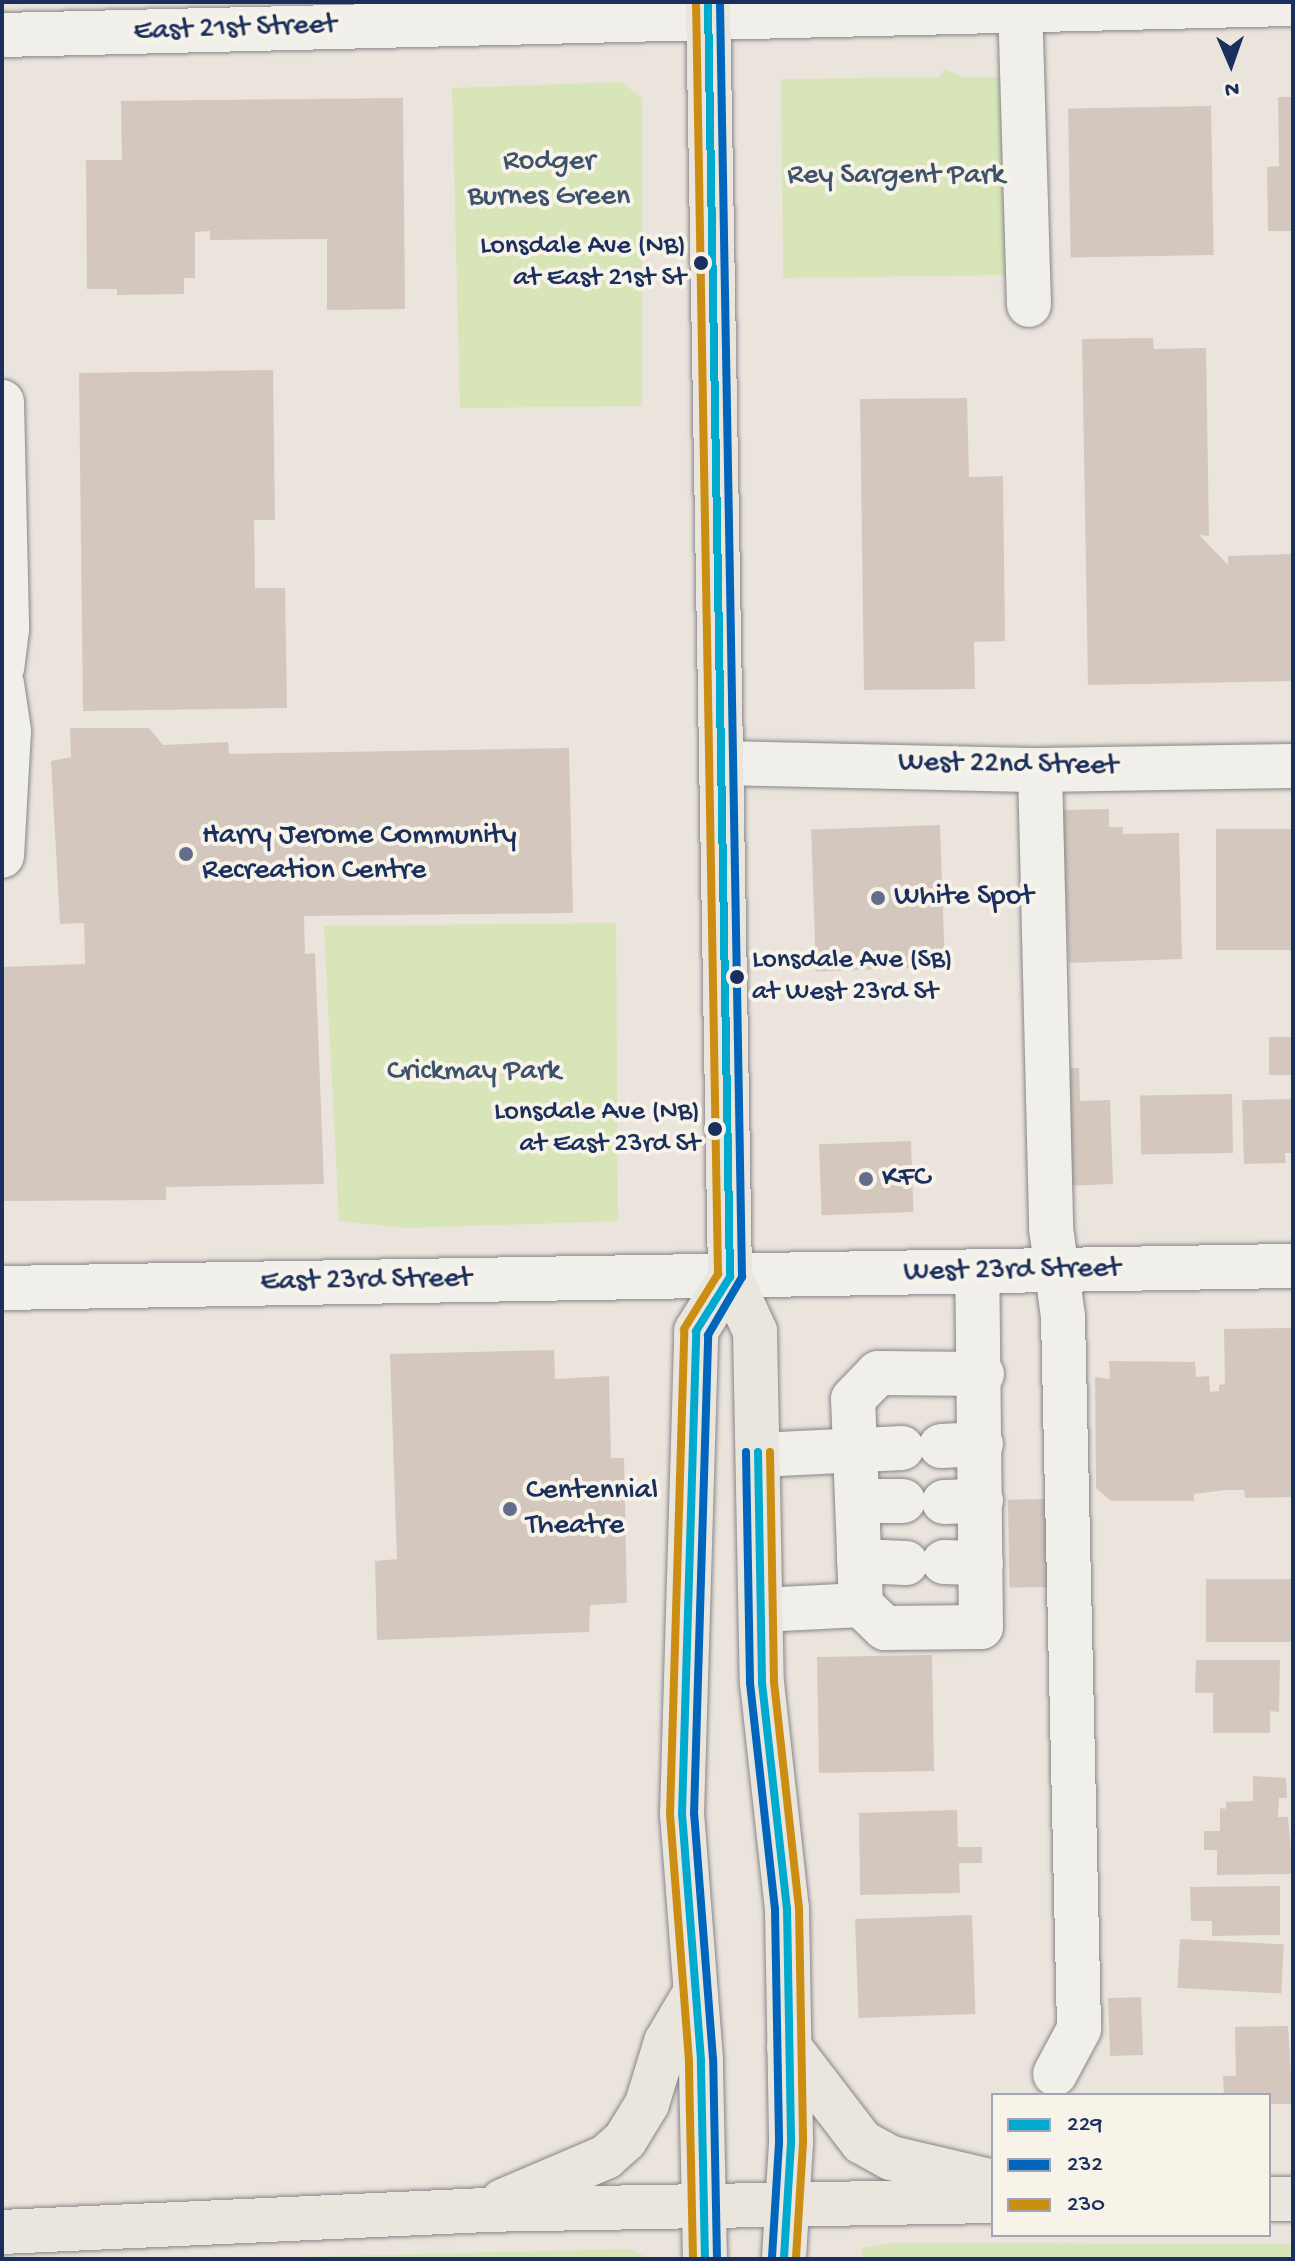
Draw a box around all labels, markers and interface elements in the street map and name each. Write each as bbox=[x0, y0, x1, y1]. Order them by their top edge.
street label: East 21st Street bbox=[133, 8, 337, 52]
north arrow bbox=[1191, 24, 1271, 104]
text: N bbox=[1224, 75, 1239, 101]
park label: Rodger Burnes Green bbox=[468, 145, 630, 216]
park label: Rey Sargent Park bbox=[787, 159, 1005, 195]
place label: Lonsdale Ave (NB) at East 21st St bbox=[480, 230, 686, 296]
marker: Lonsdale Ave (NB) at East 21st St bbox=[693, 255, 709, 271]
street label: West 22nd Street bbox=[898, 746, 1118, 786]
place label: Harry Jerome Community Recreation Centre bbox=[202, 819, 517, 890]
marker: Harry Jerome Community Recreation Centre bbox=[177, 845, 195, 863]
place label: White Spot bbox=[894, 880, 1033, 916]
marker: White Spot bbox=[869, 889, 887, 907]
place label: Lonsdale Ave (SB) at West 23rd St bbox=[752, 944, 953, 1010]
marker: Lonsdale Ave (SB) at West 23rd St bbox=[729, 969, 745, 985]
park label: Crickmay Park bbox=[387, 1055, 561, 1091]
place label: Lonsdale Ave (NB) at East 23rd St bbox=[494, 1096, 700, 1162]
marker: Lonsdale Ave (NB) at East 23rd St bbox=[707, 1121, 723, 1137]
place label: KFC bbox=[882, 1161, 930, 1197]
marker: KFC bbox=[857, 1170, 875, 1188]
street label: West 23rd Street bbox=[903, 1252, 1121, 1292]
street label: East 23rd Street bbox=[260, 1262, 472, 1302]
place label: Centennial Theatre bbox=[526, 1474, 658, 1544]
marker: Centennial Theatre bbox=[501, 1500, 519, 1518]
legend bbox=[991, 2093, 1271, 2237]
text: 229 bbox=[1067, 2111, 1103, 2140]
text: 232 bbox=[1067, 2151, 1103, 2180]
text: 230 bbox=[1067, 2191, 1105, 2220]

